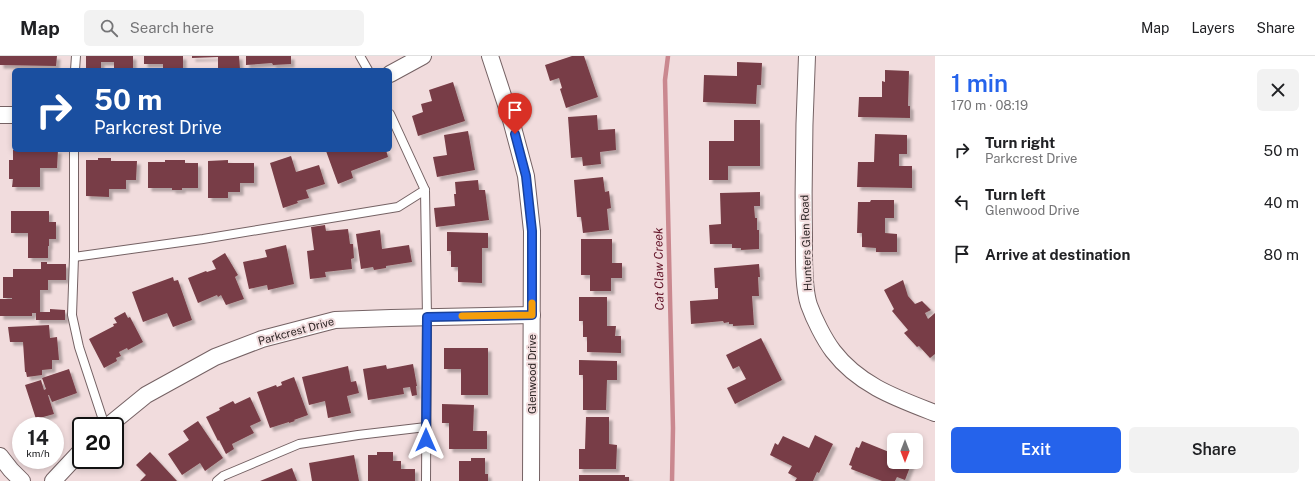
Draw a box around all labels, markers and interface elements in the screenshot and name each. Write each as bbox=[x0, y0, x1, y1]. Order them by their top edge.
search box bbox=[84, 10, 364, 46]
text: Map bbox=[20, 17, 60, 39]
icon: search bbox=[98, 17, 120, 39]
text: Search here bbox=[130, 19, 214, 36]
text: Map bbox=[1141, 20, 1169, 36]
text: Layers bbox=[1191, 20, 1235, 36]
text: Share bbox=[1257, 20, 1295, 36]
text: 1 min bbox=[951, 69, 1008, 97]
button: close bbox=[1257, 69, 1299, 111]
text: 50 m bbox=[94, 83, 162, 116]
icon: right bbox=[28, 84, 80, 136]
pin bbox=[498, 93, 532, 134]
text: 170 m · 08:19 bbox=[951, 98, 1028, 113]
icon: arrive bbox=[504, 99, 526, 121]
text: Parkcrest Drive bbox=[94, 117, 222, 138]
text: Turn right bbox=[985, 134, 1055, 151]
icon: right bbox=[951, 139, 973, 161]
text: 50 m bbox=[1264, 142, 1299, 159]
text: Parkcrest Drive bbox=[985, 151, 1077, 166]
text: Turn left bbox=[985, 186, 1046, 203]
icon: left bbox=[951, 191, 973, 213]
text: 40 m bbox=[1264, 194, 1299, 211]
street label: Hunters Glen Road bbox=[798, 195, 814, 291]
text: Glenwood Drive bbox=[985, 203, 1080, 218]
water label: Cat Claw Creek bbox=[651, 227, 667, 311]
icon: arrive bbox=[951, 243, 973, 265]
text: Arrive at destination bbox=[985, 246, 1130, 263]
text: 80 m bbox=[1264, 246, 1299, 263]
street label: Parkcrest Drive bbox=[257, 315, 335, 347]
street label: Glenwood Drive bbox=[526, 334, 538, 414]
speed limit sign: 20 bbox=[72, 417, 124, 469]
position arrow bbox=[405, 419, 447, 461]
text: 14 bbox=[27, 426, 49, 450]
button: Exit bbox=[951, 427, 1121, 473]
button: Share bbox=[1129, 427, 1299, 473]
north arrow bbox=[887, 433, 923, 469]
map controls bbox=[887, 433, 923, 469]
text: km/h bbox=[26, 447, 50, 459]

